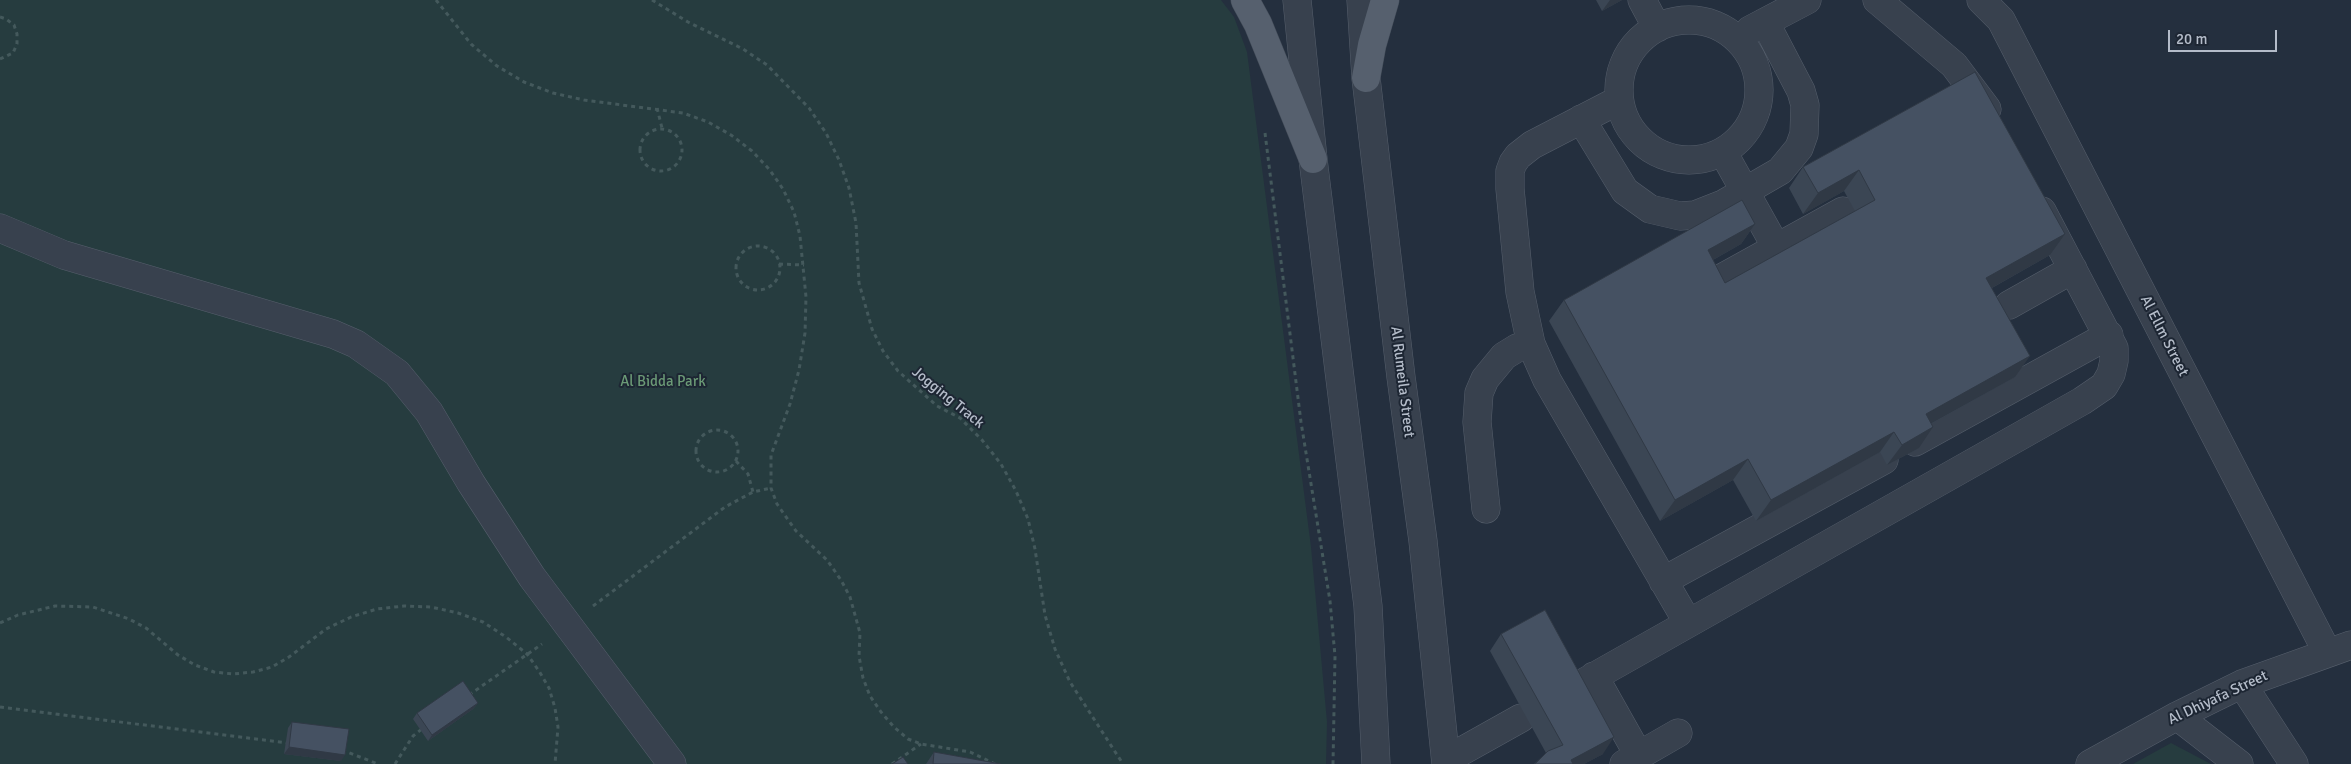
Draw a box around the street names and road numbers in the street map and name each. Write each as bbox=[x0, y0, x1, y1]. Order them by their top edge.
street label: Al Ellm Street bbox=[2136, 293, 2192, 379]
street label: Al Rumeila Street bbox=[1386, 326, 1418, 438]
street label: Jogging Track bbox=[908, 363, 988, 433]
street label: Al Dhiyafa Street bbox=[2165, 667, 2271, 729]

